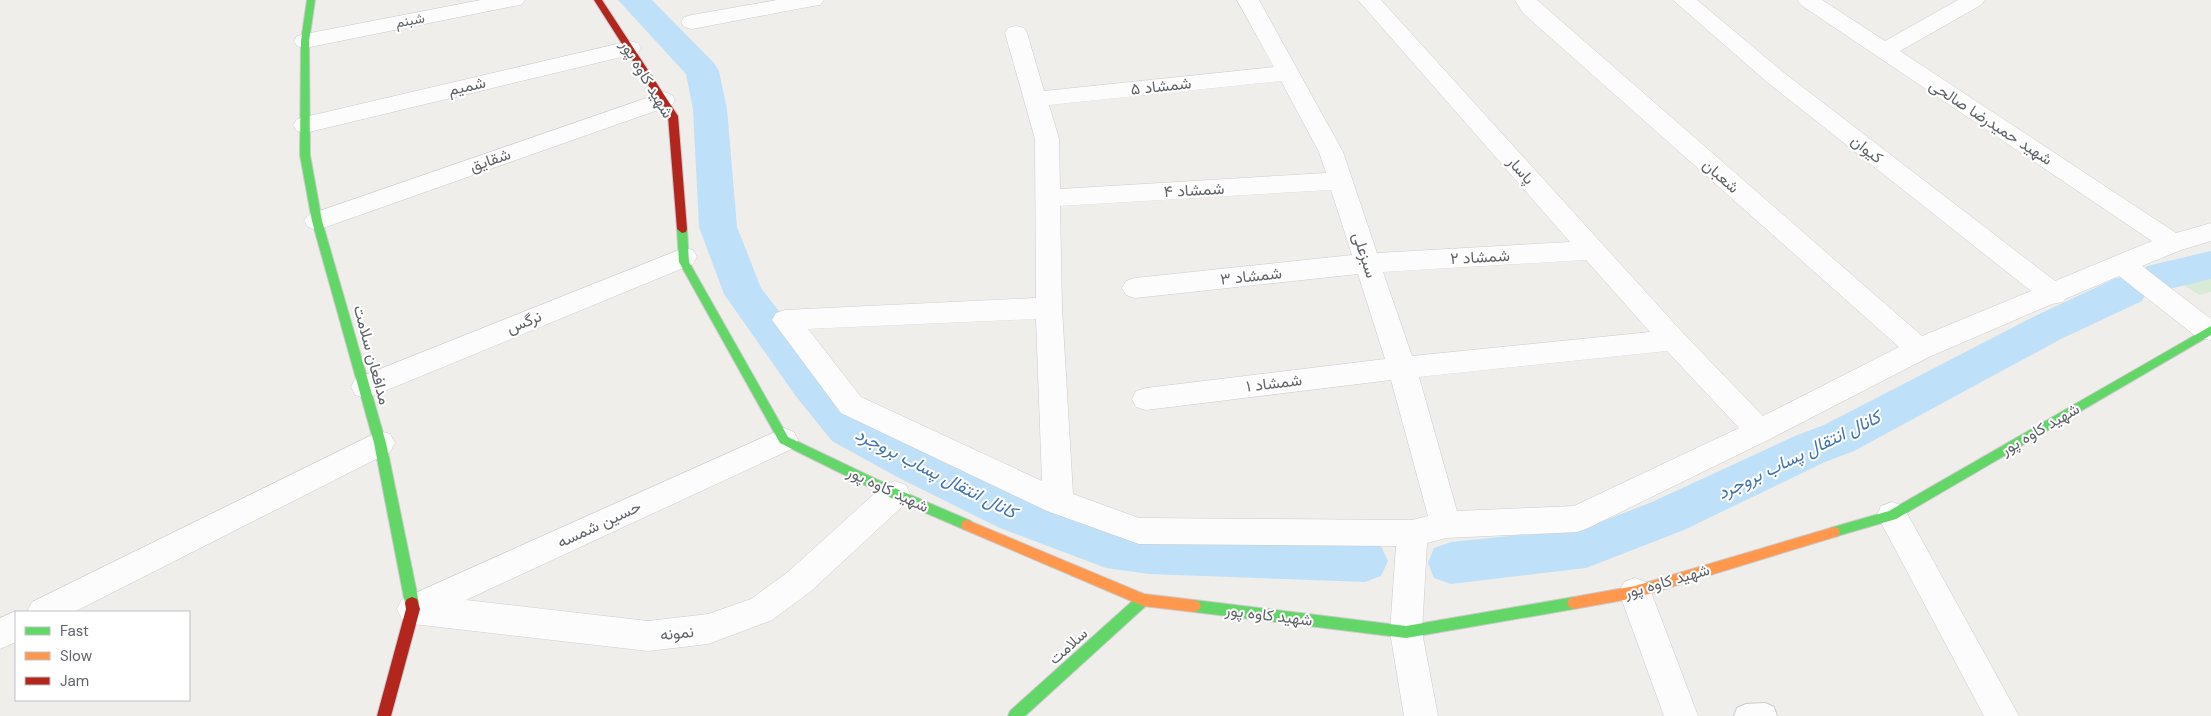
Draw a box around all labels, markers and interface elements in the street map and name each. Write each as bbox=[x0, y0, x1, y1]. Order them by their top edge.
street label: شبنم bbox=[394, 8, 426, 32]
street label: شهید کاوه پور bbox=[614, 35, 679, 123]
street label: شمیم bbox=[446, 72, 488, 100]
street label: شمشاد ۵ bbox=[1130, 72, 1192, 100]
street label: شهید حمیدرضا صالحی bbox=[1925, 74, 2057, 170]
street label: کیوان bbox=[1847, 130, 1887, 168]
street label: شقایق bbox=[467, 143, 513, 177]
street label: پاسار bbox=[1501, 151, 1539, 189]
street label: شعبان bbox=[1698, 154, 1744, 198]
street label: شمشاد ۴ bbox=[1163, 178, 1225, 202]
street label: سبزعلی bbox=[1348, 229, 1382, 281]
street label: شمشاد ۲ bbox=[1450, 245, 1510, 269]
street label: شمشاد ۳ bbox=[1219, 262, 1283, 290]
street label: مدافعان سلامت bbox=[349, 303, 395, 407]
street label: نرگس bbox=[503, 305, 545, 339]
street label: شمشاد ۱ bbox=[1245, 369, 1303, 397]
street label: شهید کاوه پور bbox=[1996, 398, 2084, 461]
water label: کانال انتقال پساب بروجرد bbox=[1714, 404, 1887, 505]
water label: کانال انتقال پساب بروجرد bbox=[851, 422, 1023, 525]
street label: شهید کاوه پور bbox=[842, 461, 932, 518]
street label: حسین شمسه bbox=[554, 495, 644, 553]
street label: شهید کاوه پور bbox=[1621, 559, 1712, 604]
street label: شهید کاوه پور bbox=[1223, 599, 1314, 632]
legend bbox=[15, 611, 190, 701]
text: Fast bbox=[60, 621, 89, 641]
street label: نمونه bbox=[659, 621, 695, 645]
street label: سلامت bbox=[1044, 623, 1092, 669]
text: Slow bbox=[60, 646, 93, 666]
text: Jam bbox=[60, 671, 89, 691]

